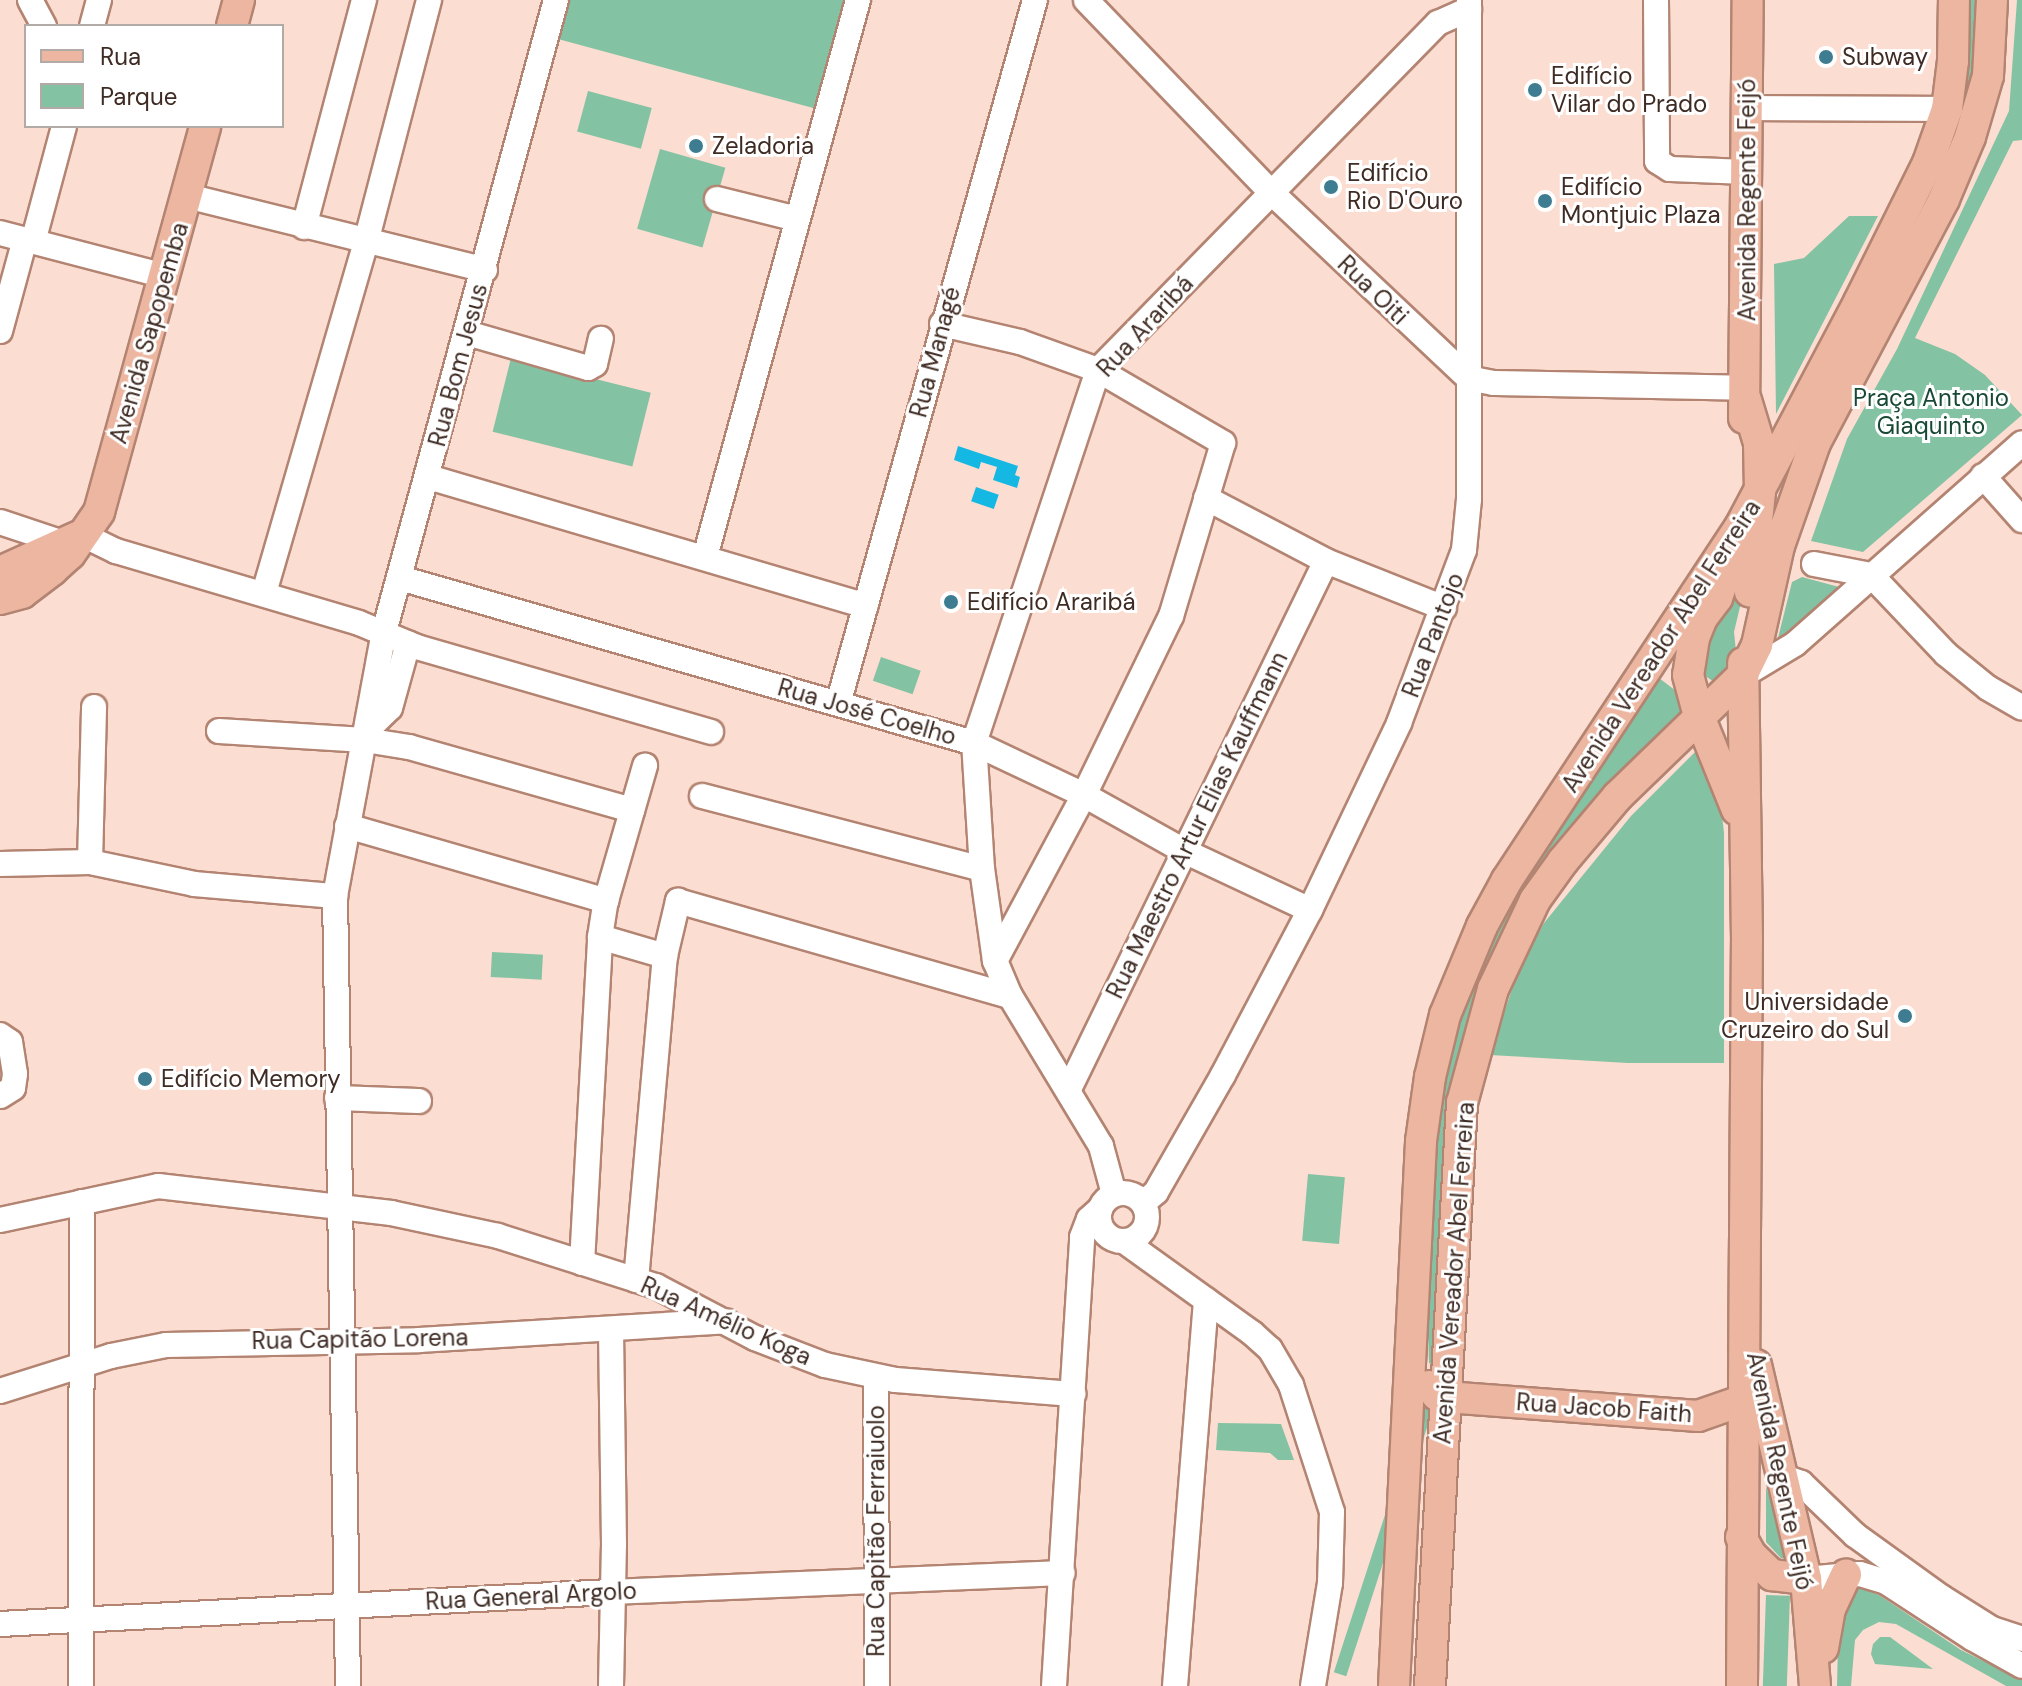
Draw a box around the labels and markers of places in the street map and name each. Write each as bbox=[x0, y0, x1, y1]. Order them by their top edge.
place label: Subway bbox=[1842, 43, 1928, 71]
marker: Subway bbox=[1817, 48, 1835, 66]
place label: Edifício Vilar do Prado bbox=[1551, 62, 1707, 118]
marker: Edifício Vilar do Prado bbox=[1526, 81, 1544, 99]
place label: Zeladoria bbox=[712, 132, 814, 160]
marker: Zeladoria bbox=[687, 137, 705, 155]
place label: Edifício Rio D'Ouro bbox=[1347, 159, 1463, 215]
place label: Edifício Montjuic Plaza bbox=[1561, 173, 1720, 229]
marker: Edifício Rio D'Ouro bbox=[1322, 178, 1340, 196]
marker: Edifício Montjuic Plaza bbox=[1536, 192, 1554, 210]
place label: Edifício Araribá bbox=[967, 588, 1136, 616]
marker: Edifício Araribá bbox=[942, 593, 960, 611]
place label: Universidade Cruzeiro do Sul bbox=[1721, 988, 1889, 1044]
marker: Universidade Cruzeiro do Sul bbox=[1896, 1007, 1914, 1025]
place label: Edifício Memory bbox=[161, 1065, 341, 1093]
marker: Edifício Memory bbox=[136, 1070, 154, 1088]

